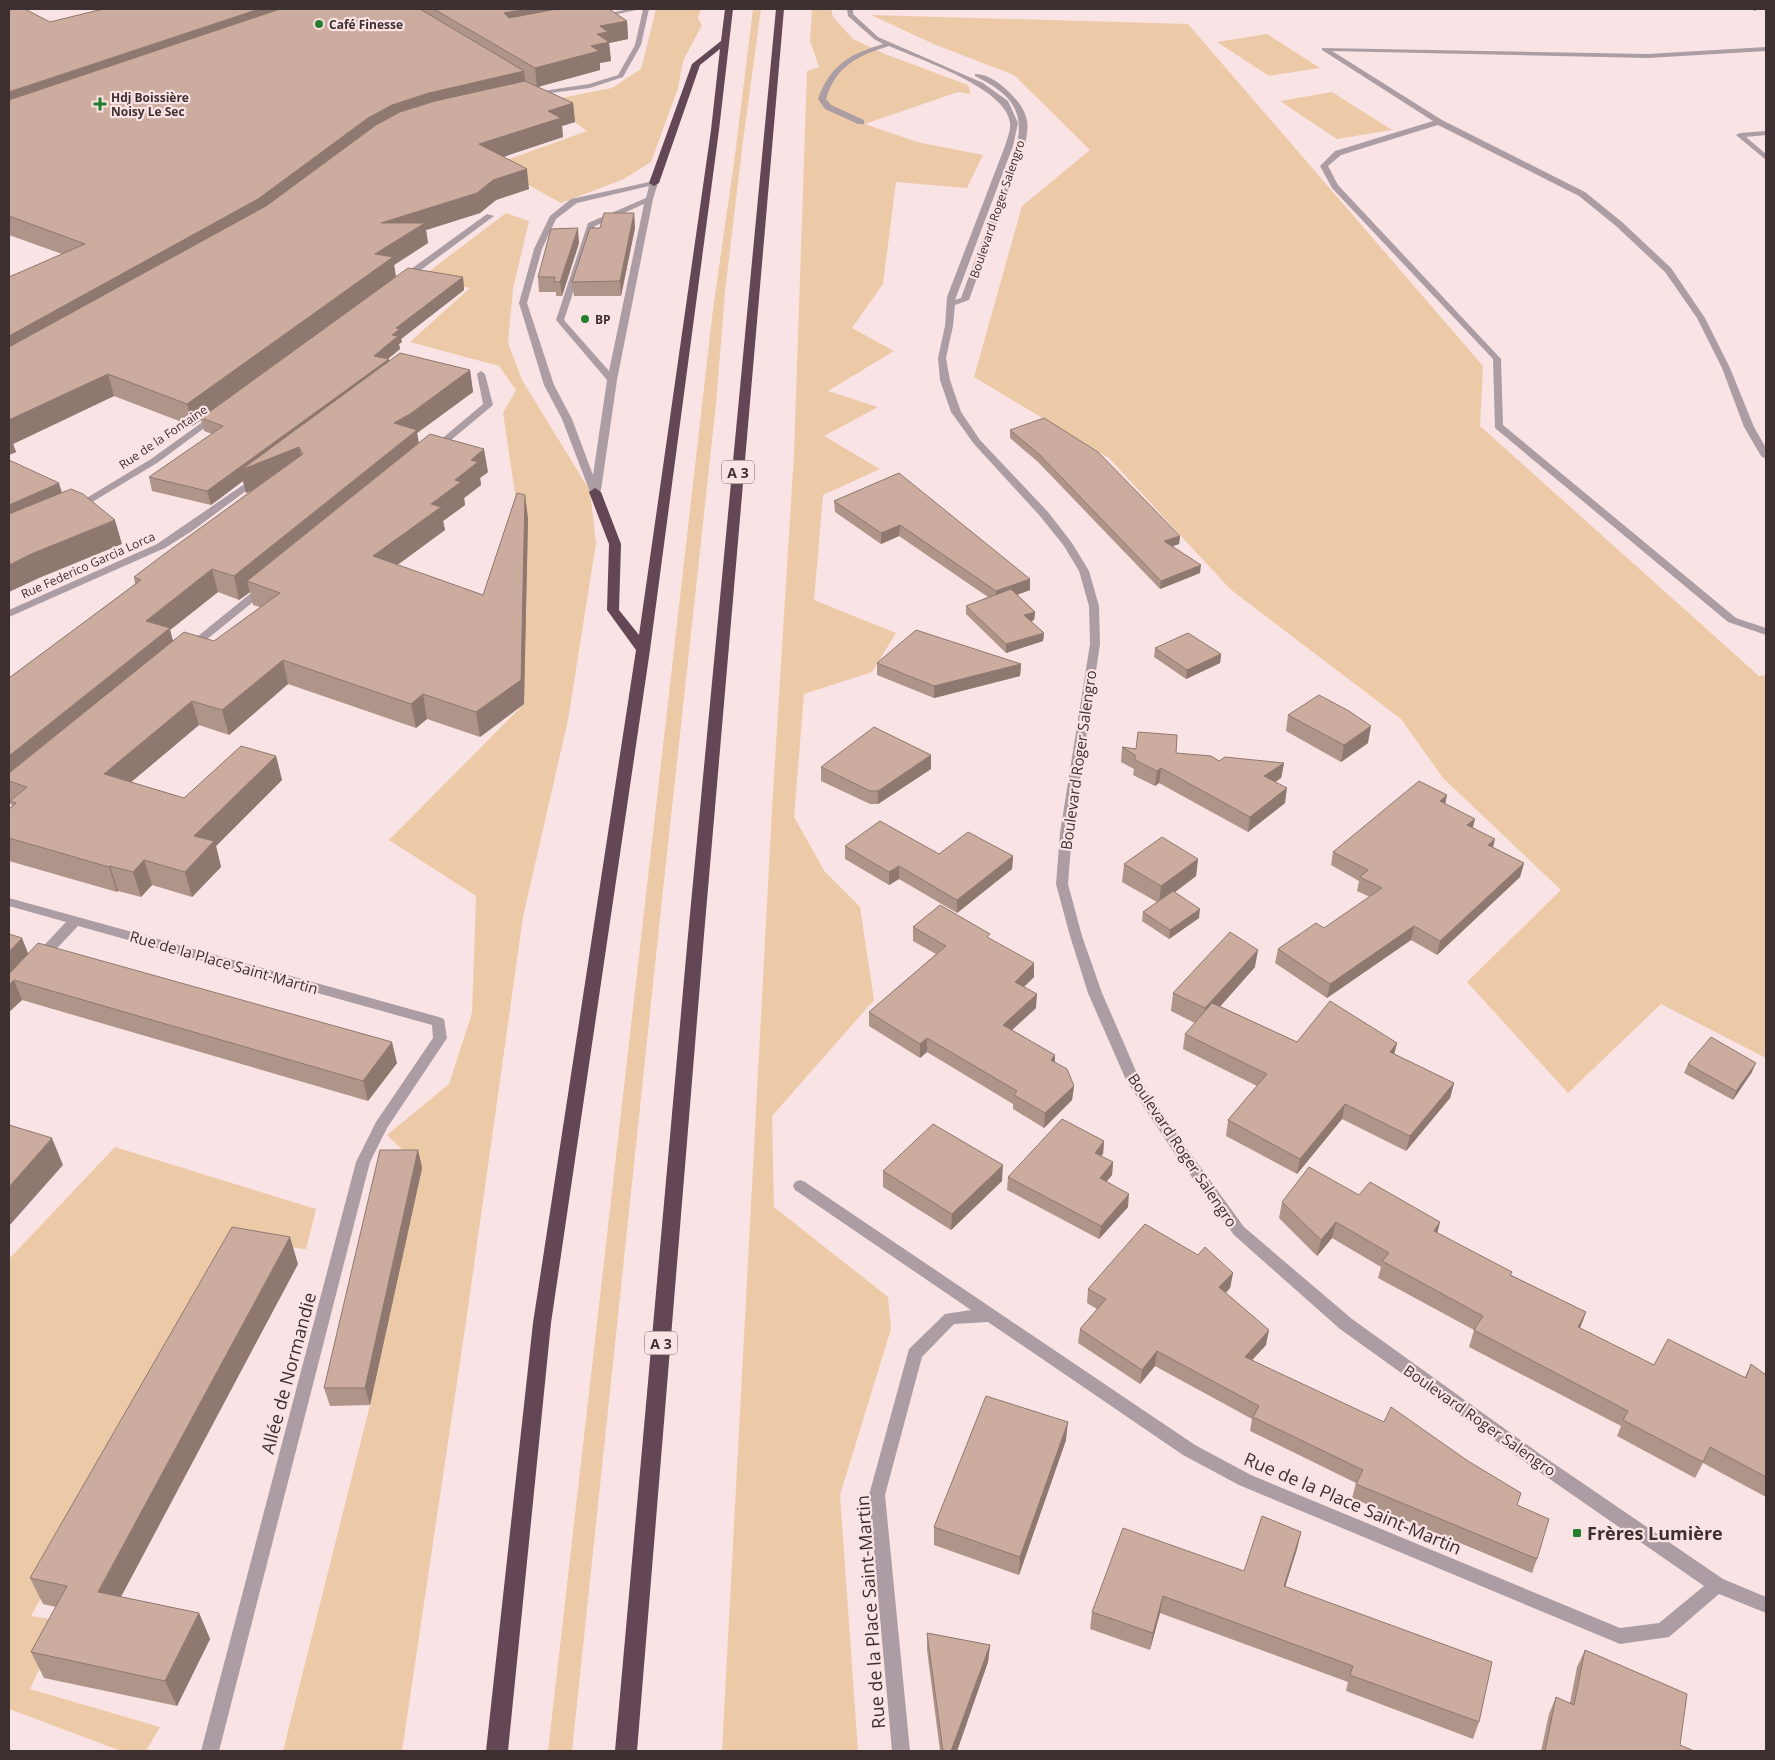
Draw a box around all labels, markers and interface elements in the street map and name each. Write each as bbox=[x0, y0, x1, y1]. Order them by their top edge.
place label: Café Finesse bbox=[329, 16, 403, 33]
marker: Café Finesse bbox=[313, 18, 325, 30]
place label: Hdj Boissière Noisy Le Sec bbox=[111, 89, 189, 120]
marker: Hdj Boissière Noisy Le Sec bbox=[93, 97, 107, 111]
street label: Boulevard Roger Salengro bbox=[965, 138, 1029, 280]
place label: BP bbox=[595, 311, 611, 328]
marker: BP bbox=[579, 313, 591, 325]
street label: Rue de la Fontaine bbox=[115, 401, 211, 473]
road number: A 3 bbox=[722, 461, 754, 484]
street label: Rue Federico Garcia Lorca bbox=[18, 528, 158, 602]
street label: Boulevard Roger Salengro bbox=[1055, 669, 1101, 851]
street label: Rue de la Place Saint-Martin bbox=[128, 926, 320, 998]
street label: Boulevard Roger Salengro bbox=[1124, 1069, 1242, 1231]
street label: Allée de Normandie bbox=[255, 1290, 321, 1456]
road number: A 3 bbox=[645, 1332, 677, 1355]
street label: Boulevard Roger Salengro bbox=[1400, 1360, 1560, 1480]
street label: Rue de la Place Saint-Martin bbox=[1241, 1446, 1465, 1560]
street label: Rue de la Place Saint-Martin bbox=[850, 1494, 890, 1730]
place label: Frères Lumière bbox=[1587, 1521, 1723, 1545]
marker: Frères Lumière bbox=[1571, 1527, 1583, 1539]

